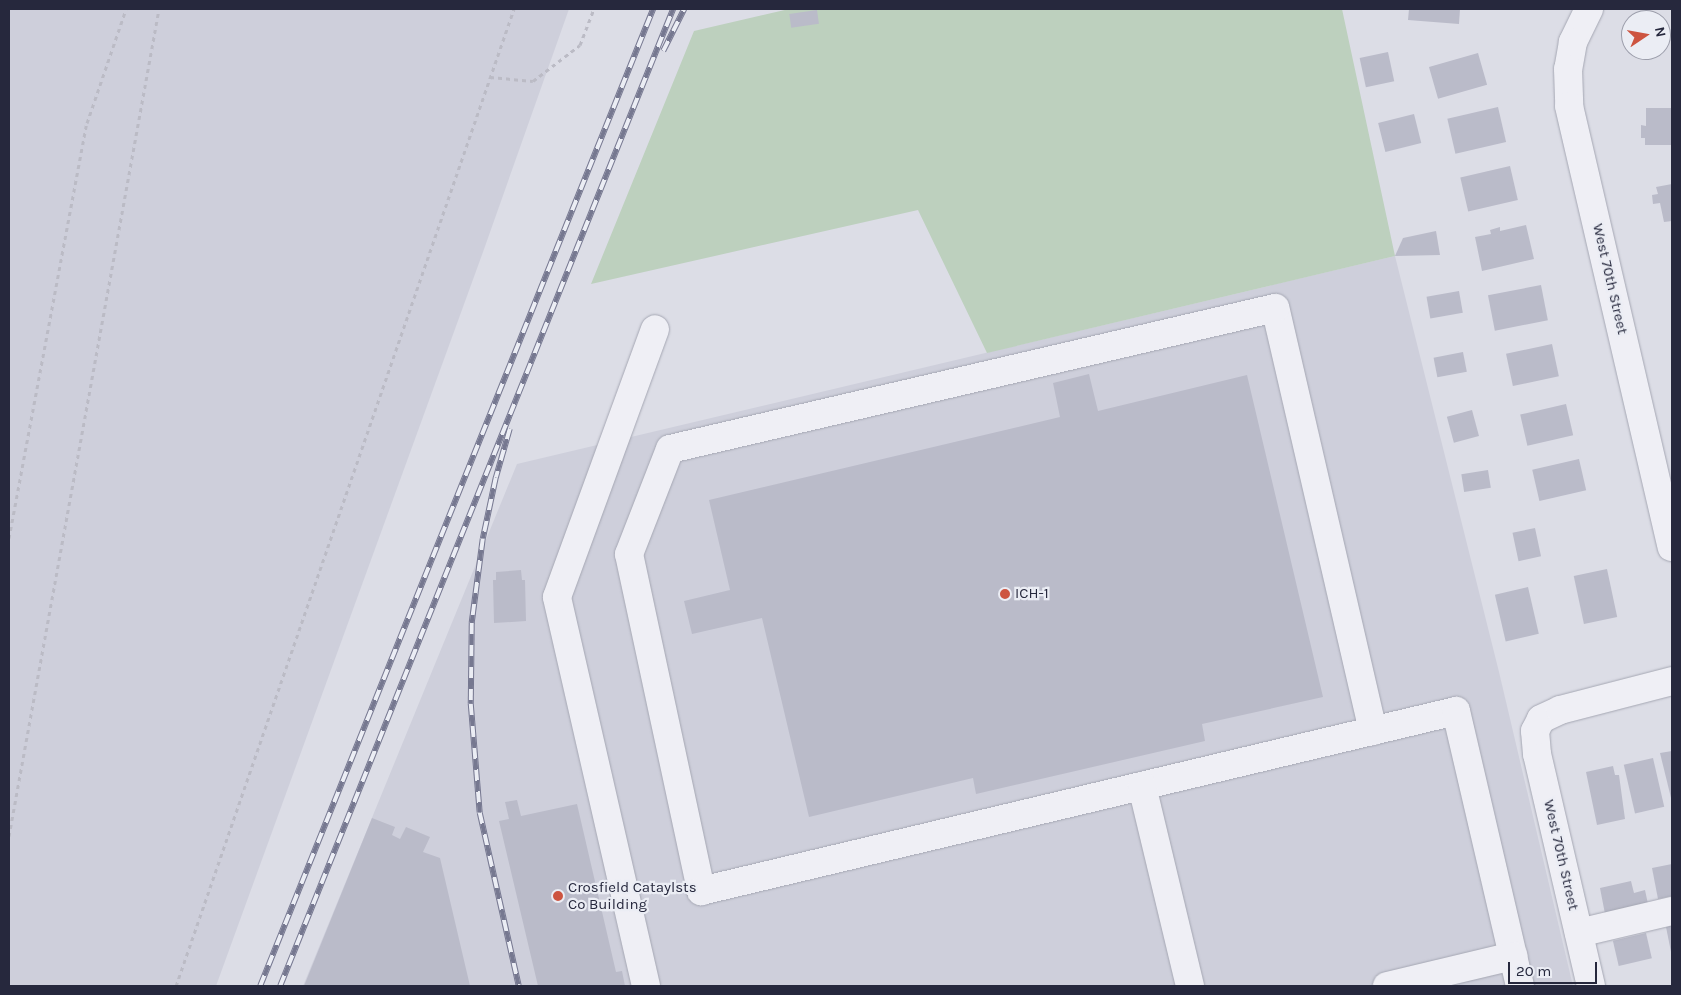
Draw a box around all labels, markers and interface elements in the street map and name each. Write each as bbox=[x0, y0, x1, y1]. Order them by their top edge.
north arrow bbox=[1621, 10, 1671, 60]
text: N bbox=[1651, 25, 1670, 39]
street label: West 70th Street bbox=[1589, 222, 1631, 336]
place label: ICH-1 bbox=[1015, 585, 1049, 603]
marker: ICH-1 bbox=[999, 588, 1011, 600]
street label: West 70th Street bbox=[1540, 798, 1582, 912]
place label: Crosfield Cataylsts Co Building bbox=[568, 878, 697, 913]
marker: Crosfield Cataylsts Co Building bbox=[552, 890, 564, 902]
scale bar bbox=[1511, 952, 1600, 984]
text: 20 m bbox=[1516, 962, 1551, 980]

